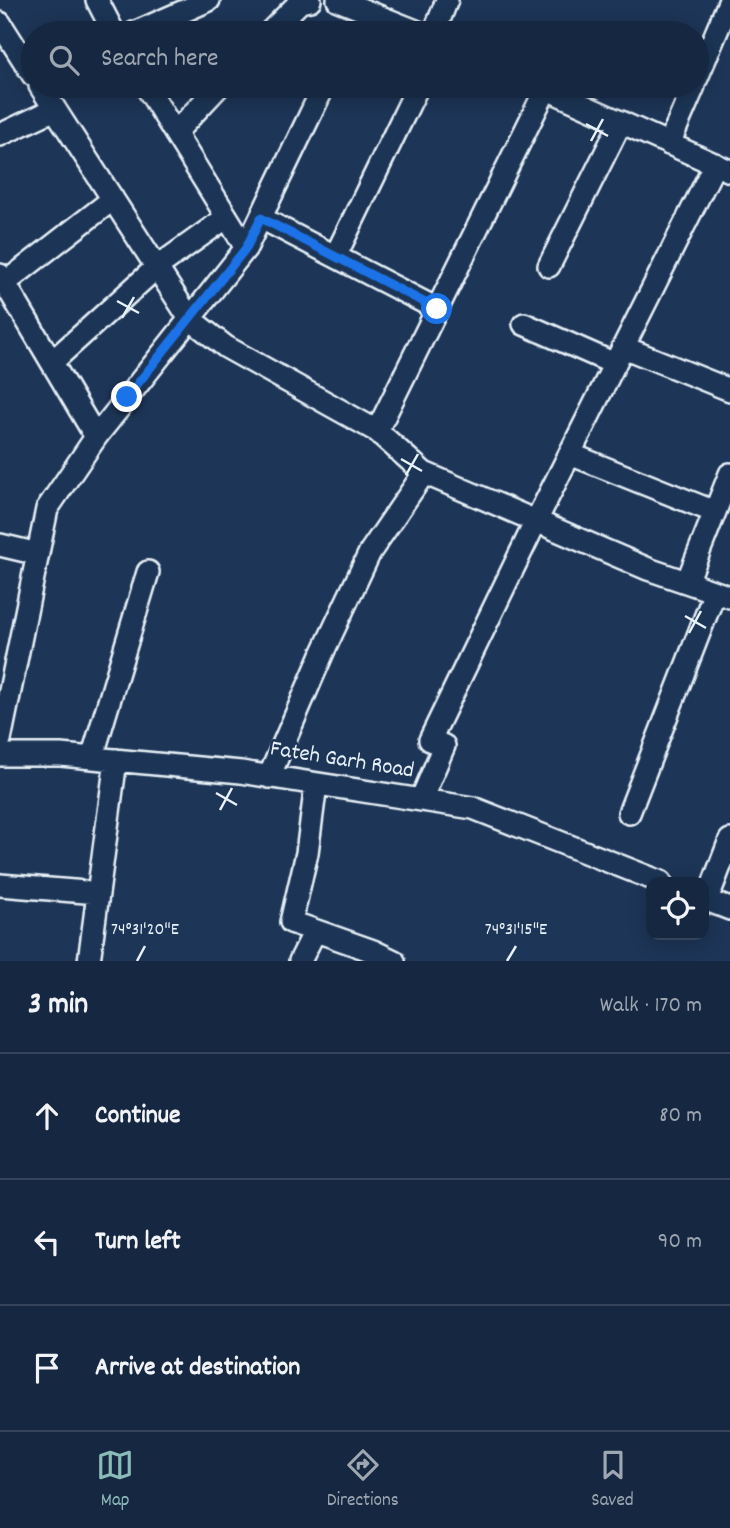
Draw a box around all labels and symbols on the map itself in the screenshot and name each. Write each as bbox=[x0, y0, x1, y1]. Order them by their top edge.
route start bbox=[421, 293, 452, 324]
route end bbox=[111, 381, 142, 412]
street label: Fateh Garh Road bbox=[268, 733, 416, 789]
text: 74°31'20"E bbox=[111, 918, 179, 943]
text: 74°31'15"E bbox=[485, 918, 547, 943]

